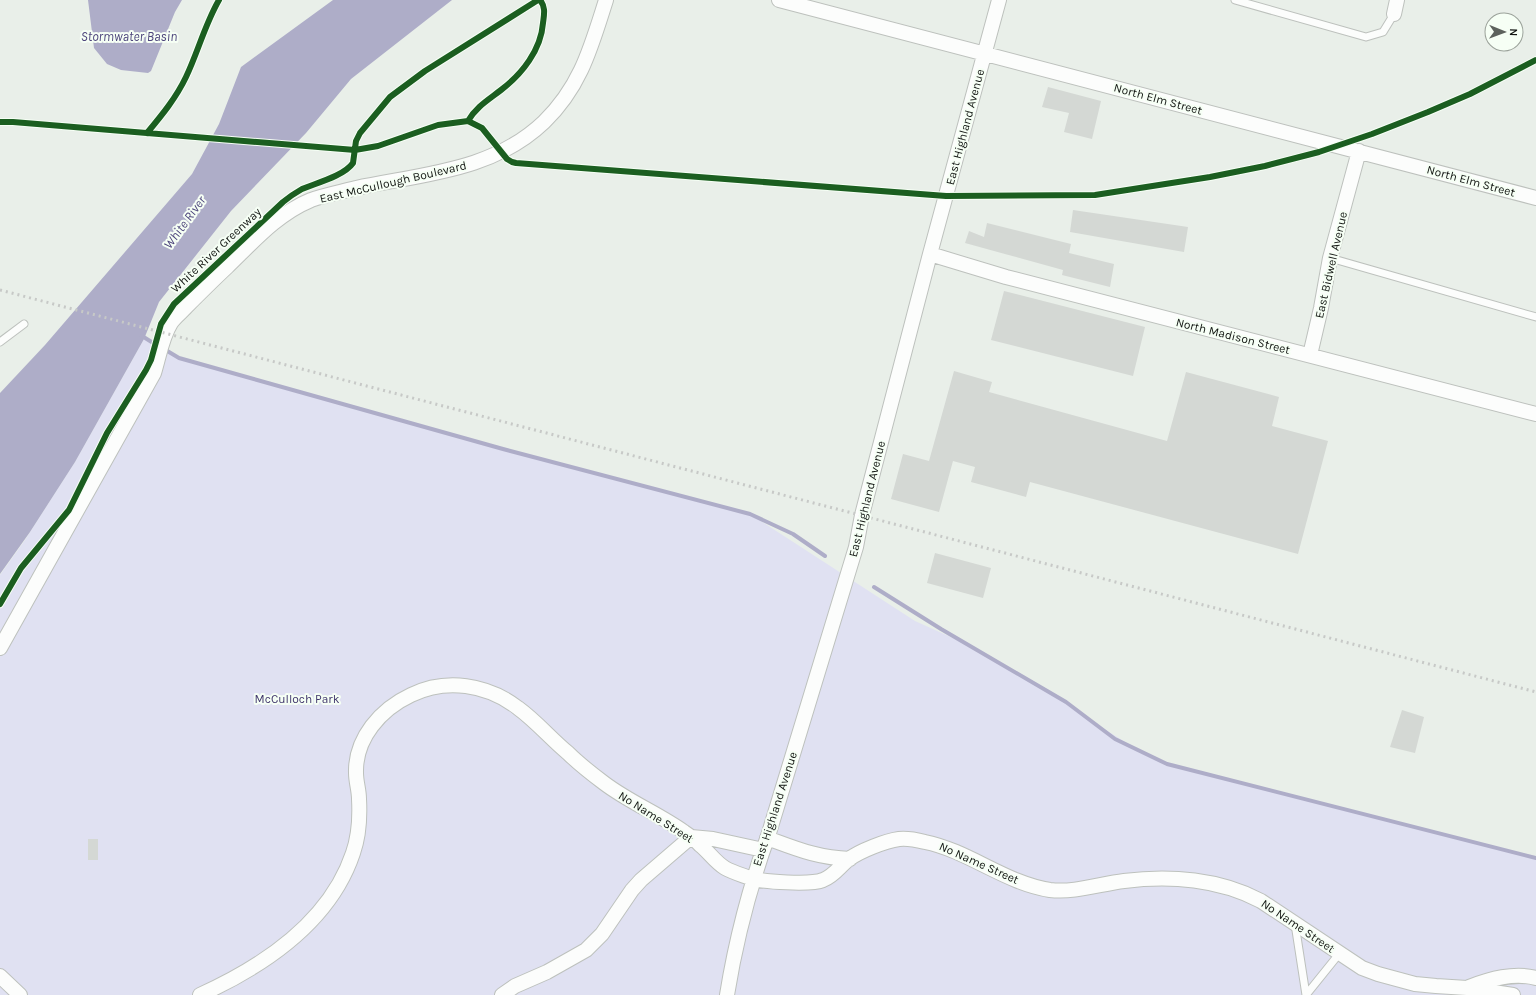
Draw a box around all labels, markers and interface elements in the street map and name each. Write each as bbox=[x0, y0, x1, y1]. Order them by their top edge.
north arrow bbox=[1484, 12, 1524, 52]
text: N bbox=[1507, 28, 1520, 36]
water label: Stormwater Basin bbox=[81, 29, 177, 44]
street label: East Highland Avenue bbox=[943, 68, 987, 186]
street label: North Elm Street bbox=[1112, 80, 1204, 118]
street label: East McCullough Boulevard bbox=[318, 158, 468, 206]
street label: North Elm Street bbox=[1425, 162, 1517, 200]
water label: White River bbox=[160, 193, 209, 251]
street label: White River Greenway bbox=[168, 204, 264, 295]
street label: East Bidwell Avenue bbox=[1312, 210, 1350, 320]
street label: North Madison Street bbox=[1175, 315, 1292, 357]
street label: East Highland Avenue bbox=[846, 439, 888, 559]
park label: McCulloch Park bbox=[255, 692, 340, 706]
street label: East Highland Avenue bbox=[750, 750, 800, 868]
street label: No Name Street bbox=[616, 788, 696, 846]
street label: No Name Street bbox=[937, 839, 1021, 887]
street label: No Name Street bbox=[1259, 896, 1338, 956]

